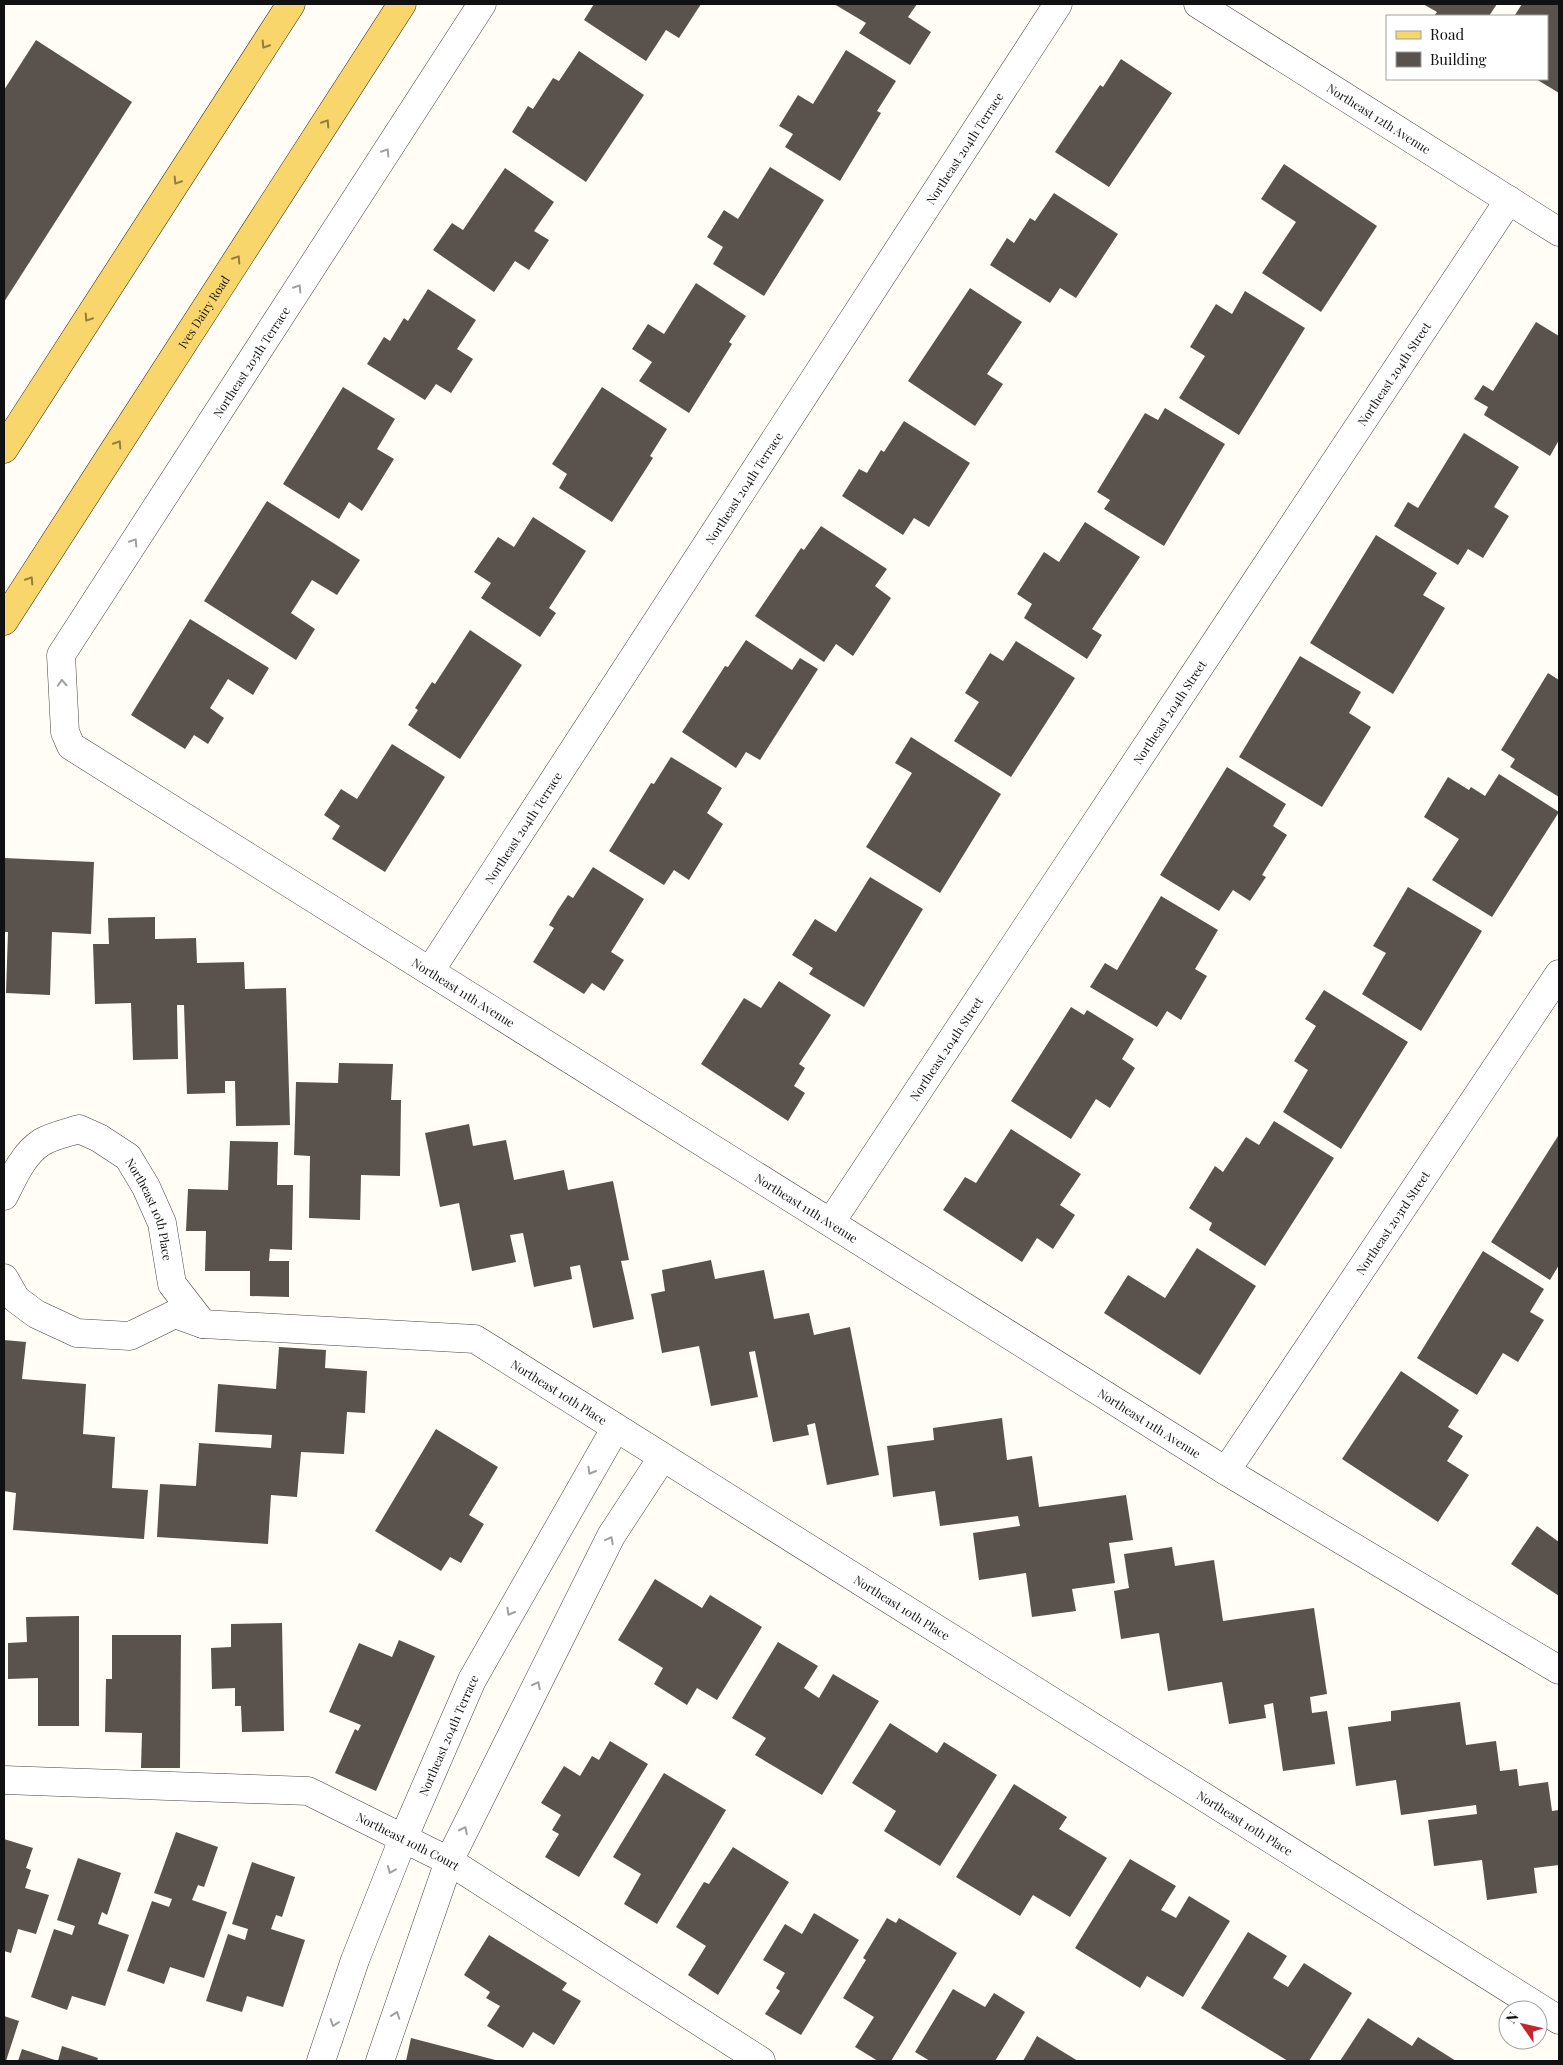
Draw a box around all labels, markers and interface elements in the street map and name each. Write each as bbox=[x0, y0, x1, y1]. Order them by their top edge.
legend bbox=[1386, 15, 1548, 80]
text: Road bbox=[1430, 24, 1464, 44]
one-way arrow bbox=[262, 39, 271, 48]
text: Building bbox=[1430, 49, 1487, 69]
street label: Northeast 12th Avenue bbox=[1324, 80, 1434, 157]
street label: Northeast 204th Terrace bbox=[922, 89, 1007, 207]
one-way arrow bbox=[319, 119, 329, 128]
one-way arrow bbox=[380, 148, 390, 157]
one-way arrow bbox=[173, 176, 183, 185]
one-way arrow bbox=[231, 256, 241, 265]
street label: Ives Dairy Road bbox=[174, 272, 233, 351]
one-way arrow bbox=[292, 284, 301, 294]
street label: Northeast 205th Terrace bbox=[209, 303, 293, 421]
one-way arrow bbox=[85, 312, 95, 321]
street label: Northeast 204th Street bbox=[1354, 318, 1434, 429]
street label: Northeast 204th Terrace bbox=[701, 429, 786, 547]
one-way arrow bbox=[112, 440, 122, 449]
one-way arrow bbox=[128, 538, 137, 548]
one-way arrow bbox=[24, 577, 33, 586]
street label: Northeast 204th Street bbox=[1129, 656, 1210, 767]
one-way arrow bbox=[57, 679, 68, 687]
street label: Northeast 204th Terrace bbox=[481, 769, 565, 887]
street label: Northeast 11th Avenue bbox=[409, 954, 518, 1031]
street label: Northeast 204th Street bbox=[906, 993, 987, 1104]
street label: Northeast 10th Place bbox=[122, 1155, 176, 1262]
street label: Northeast 203rd Street bbox=[1352, 1167, 1433, 1278]
street label: Northeast 11th Avenue bbox=[752, 1169, 861, 1246]
street label: Northeast 10th Place bbox=[508, 1356, 610, 1428]
street label: Northeast 11th Avenue bbox=[1095, 1385, 1204, 1461]
one-way arrow bbox=[587, 1466, 597, 1475]
one-way arrow bbox=[604, 1536, 614, 1545]
street label: Northeast 10th Place bbox=[851, 1571, 953, 1643]
one-way arrow bbox=[507, 1607, 517, 1616]
street label: Northeast 204th Terrace bbox=[415, 1672, 482, 1798]
one-way arrow bbox=[531, 1681, 541, 1690]
street label: Northeast 10th Place bbox=[1194, 1787, 1296, 1859]
street label: Northeast 10th Court bbox=[354, 1808, 463, 1874]
one-way arrow bbox=[458, 1826, 468, 1835]
one-way arrow bbox=[386, 1865, 397, 1874]
north arrow bbox=[1498, 2000, 1548, 2050]
text: N bbox=[1501, 2008, 1523, 2027]
one-way arrow bbox=[390, 2011, 400, 2020]
one-way arrow bbox=[330, 2018, 340, 2026]

